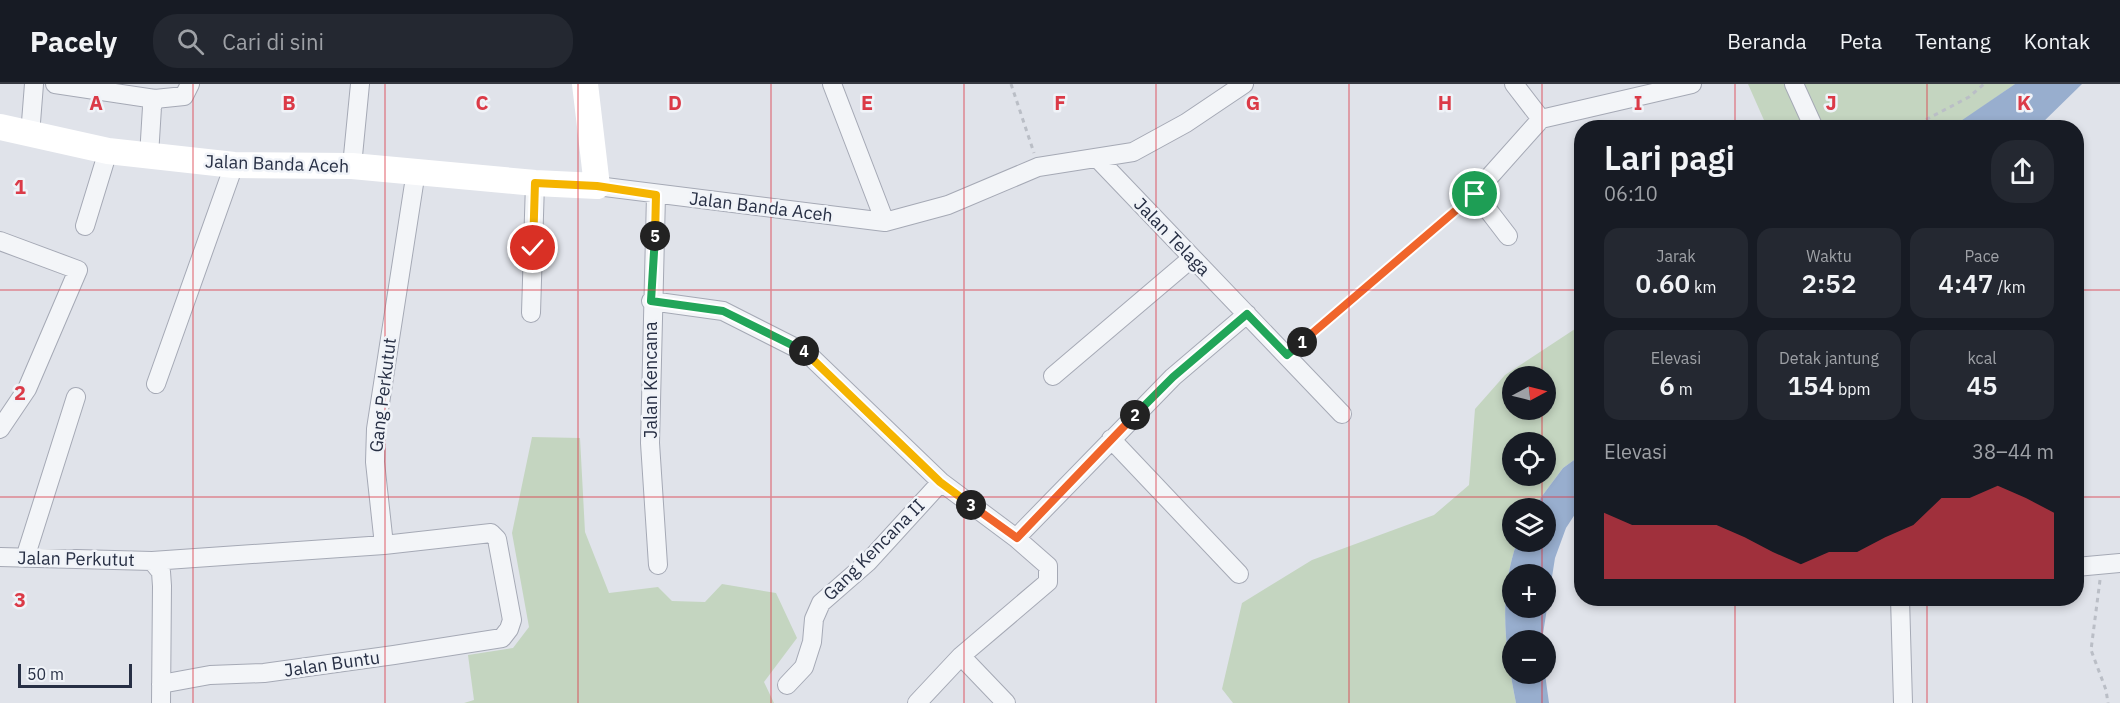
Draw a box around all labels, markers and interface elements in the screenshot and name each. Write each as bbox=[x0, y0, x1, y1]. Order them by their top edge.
search box bbox=[153, 14, 573, 68]
text: Pacely bbox=[30, 23, 117, 60]
icon: search bbox=[174, 25, 207, 58]
text: Cari di sini bbox=[222, 27, 324, 56]
text: Beranda bbox=[1727, 27, 1807, 55]
text: Peta bbox=[1840, 27, 1882, 55]
text: Tentang bbox=[1915, 27, 1991, 55]
text: Kontak bbox=[2024, 27, 2090, 55]
text: A bbox=[89, 89, 103, 116]
text: B bbox=[282, 89, 296, 116]
text: C bbox=[475, 89, 489, 116]
text: D bbox=[668, 89, 682, 116]
text: E bbox=[861, 89, 873, 116]
text: F bbox=[1054, 89, 1066, 116]
text: G bbox=[1246, 89, 1260, 116]
text: H bbox=[1438, 89, 1452, 116]
text: I bbox=[1634, 89, 1642, 116]
text: J bbox=[1825, 89, 1837, 116]
text: K bbox=[2017, 89, 2031, 116]
text: Lari pagi bbox=[1604, 136, 1735, 179]
button: share bbox=[1991, 140, 2054, 203]
street label: Jalan Banda Aceh bbox=[205, 149, 350, 178]
pin bbox=[1449, 168, 1500, 219]
text: 1 bbox=[14, 173, 26, 200]
icon: arrive bbox=[1458, 177, 1491, 210]
text: 06:10 bbox=[1604, 180, 1658, 207]
street label: Jalan Banda Aceh bbox=[688, 186, 834, 227]
street label: Jalan Telaga bbox=[1129, 193, 1216, 281]
pin: 5 bbox=[640, 221, 670, 251]
pin bbox=[507, 222, 558, 273]
text: 5 bbox=[650, 226, 660, 246]
icon: check bbox=[516, 231, 549, 264]
text: Jarak bbox=[1656, 246, 1696, 266]
text: Waktu bbox=[1806, 246, 1852, 266]
text: Pace bbox=[1965, 246, 1999, 266]
text: 0.60 bbox=[1636, 266, 1690, 300]
text: 2:52 bbox=[1801, 266, 1857, 300]
text: 4:47 bbox=[1938, 266, 1993, 300]
text: km bbox=[1690, 277, 1716, 297]
text: /km bbox=[1993, 277, 2026, 297]
street label: Jalan Kencana bbox=[639, 321, 662, 439]
pin: 1 bbox=[1287, 327, 1317, 357]
text: 1 bbox=[1297, 332, 1307, 352]
street label: Gang Perkutut bbox=[364, 336, 401, 454]
pin: 4 bbox=[789, 336, 819, 366]
text: 4 bbox=[799, 341, 809, 361]
text: Elevasi bbox=[1651, 348, 1701, 368]
text: Detak jantung bbox=[1779, 348, 1879, 368]
text: kcal bbox=[1967, 348, 1997, 368]
north arrow bbox=[1502, 366, 1556, 420]
map controls bbox=[1502, 366, 1556, 684]
text: 6 bbox=[1659, 368, 1675, 402]
text: 154 bbox=[1787, 368, 1834, 402]
text: 45 bbox=[1966, 368, 1998, 402]
text: 2 bbox=[14, 379, 26, 406]
text: m bbox=[1675, 379, 1693, 399]
text: bpm bbox=[1834, 379, 1871, 399]
pin: 2 bbox=[1120, 400, 1150, 430]
text: 2 bbox=[1130, 405, 1140, 425]
button: locate bbox=[1502, 432, 1556, 486]
text: Elevasi bbox=[1604, 438, 1667, 465]
text: 38–44 m bbox=[1972, 438, 2054, 465]
pin: 3 bbox=[956, 490, 986, 520]
street label: Gang Kencana II bbox=[818, 494, 929, 605]
text: 3 bbox=[966, 495, 976, 515]
button: layers bbox=[1502, 498, 1556, 552]
street label: Jalan Perkutut bbox=[17, 546, 135, 571]
button: + bbox=[1502, 564, 1556, 618]
text: 3 bbox=[14, 586, 26, 613]
button: − bbox=[1502, 630, 1556, 684]
street label: Jalan Buntu bbox=[283, 645, 381, 682]
scale bar bbox=[18, 661, 132, 688]
text: 50 m bbox=[27, 664, 64, 684]

